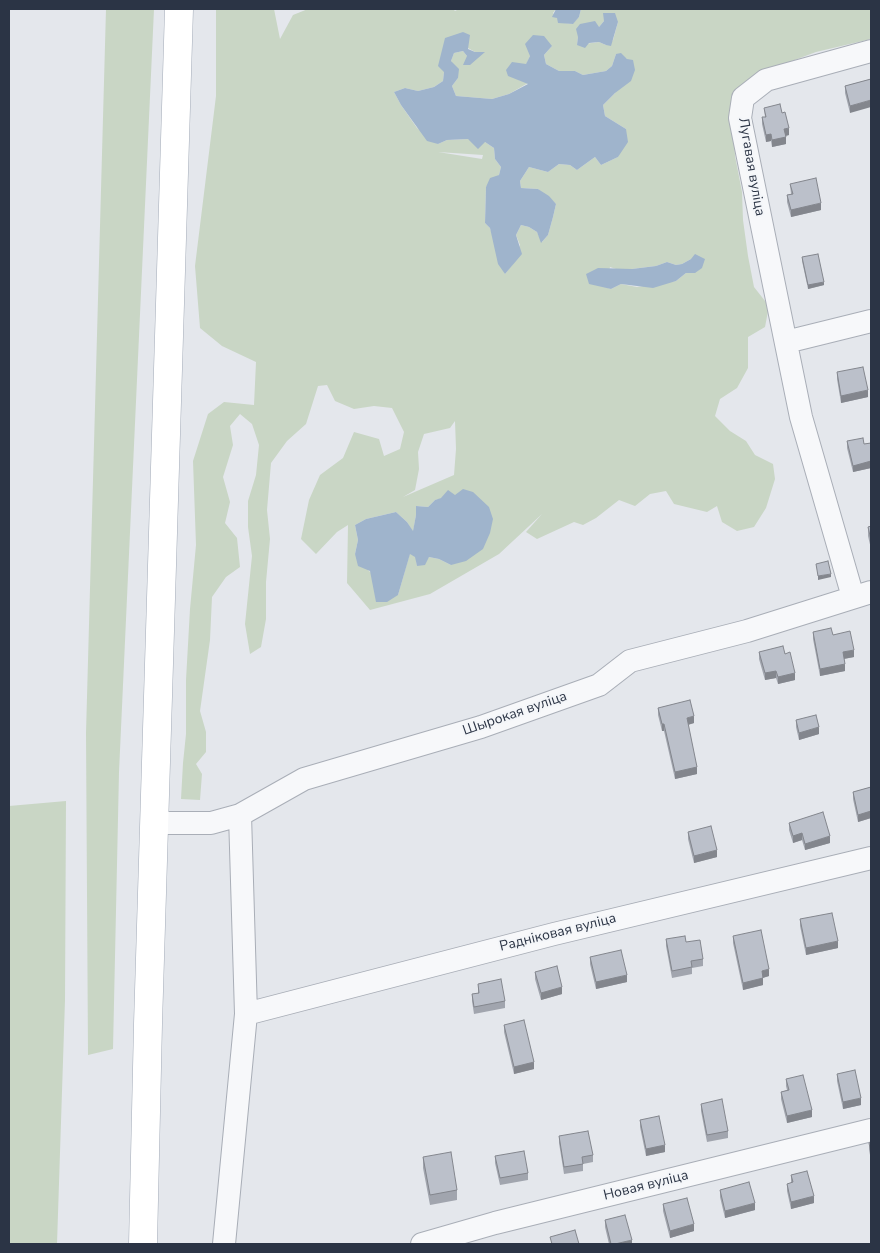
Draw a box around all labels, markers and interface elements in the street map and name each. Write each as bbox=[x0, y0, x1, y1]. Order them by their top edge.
street label: Лугавая вуліца bbox=[734, 116, 768, 218]
street label: Шырокая вуліца bbox=[461, 688, 569, 740]
street label: Радніковая вуліца bbox=[498, 910, 618, 956]
street label: Новая вуліца bbox=[602, 1167, 690, 1205]

